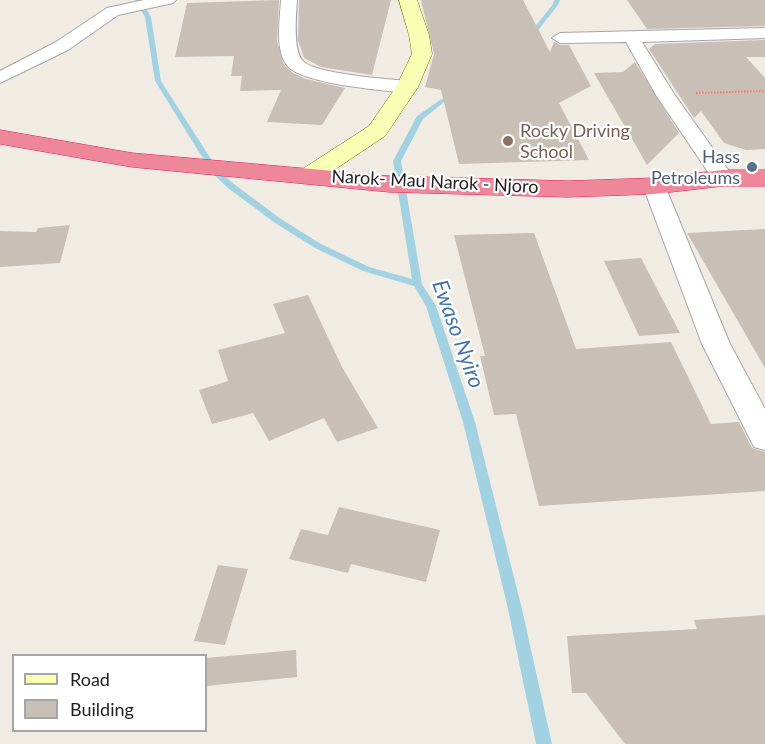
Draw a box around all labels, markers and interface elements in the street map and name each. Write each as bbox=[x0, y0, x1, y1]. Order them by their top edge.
place label: Rocky Driving School bbox=[520, 120, 630, 162]
marker: Rocky Driving School bbox=[501, 134, 515, 148]
place label: Hass Petroleums bbox=[651, 146, 740, 188]
marker: Hass Petroleums bbox=[745, 160, 759, 174]
street label: Narok- Mau Narok - Njoro bbox=[331, 166, 539, 198]
water label: Ewaso Nyiro bbox=[426, 276, 490, 392]
legend bbox=[12, 654, 207, 732]
text: Road bbox=[70, 668, 110, 690]
text: Building bbox=[70, 698, 134, 720]

